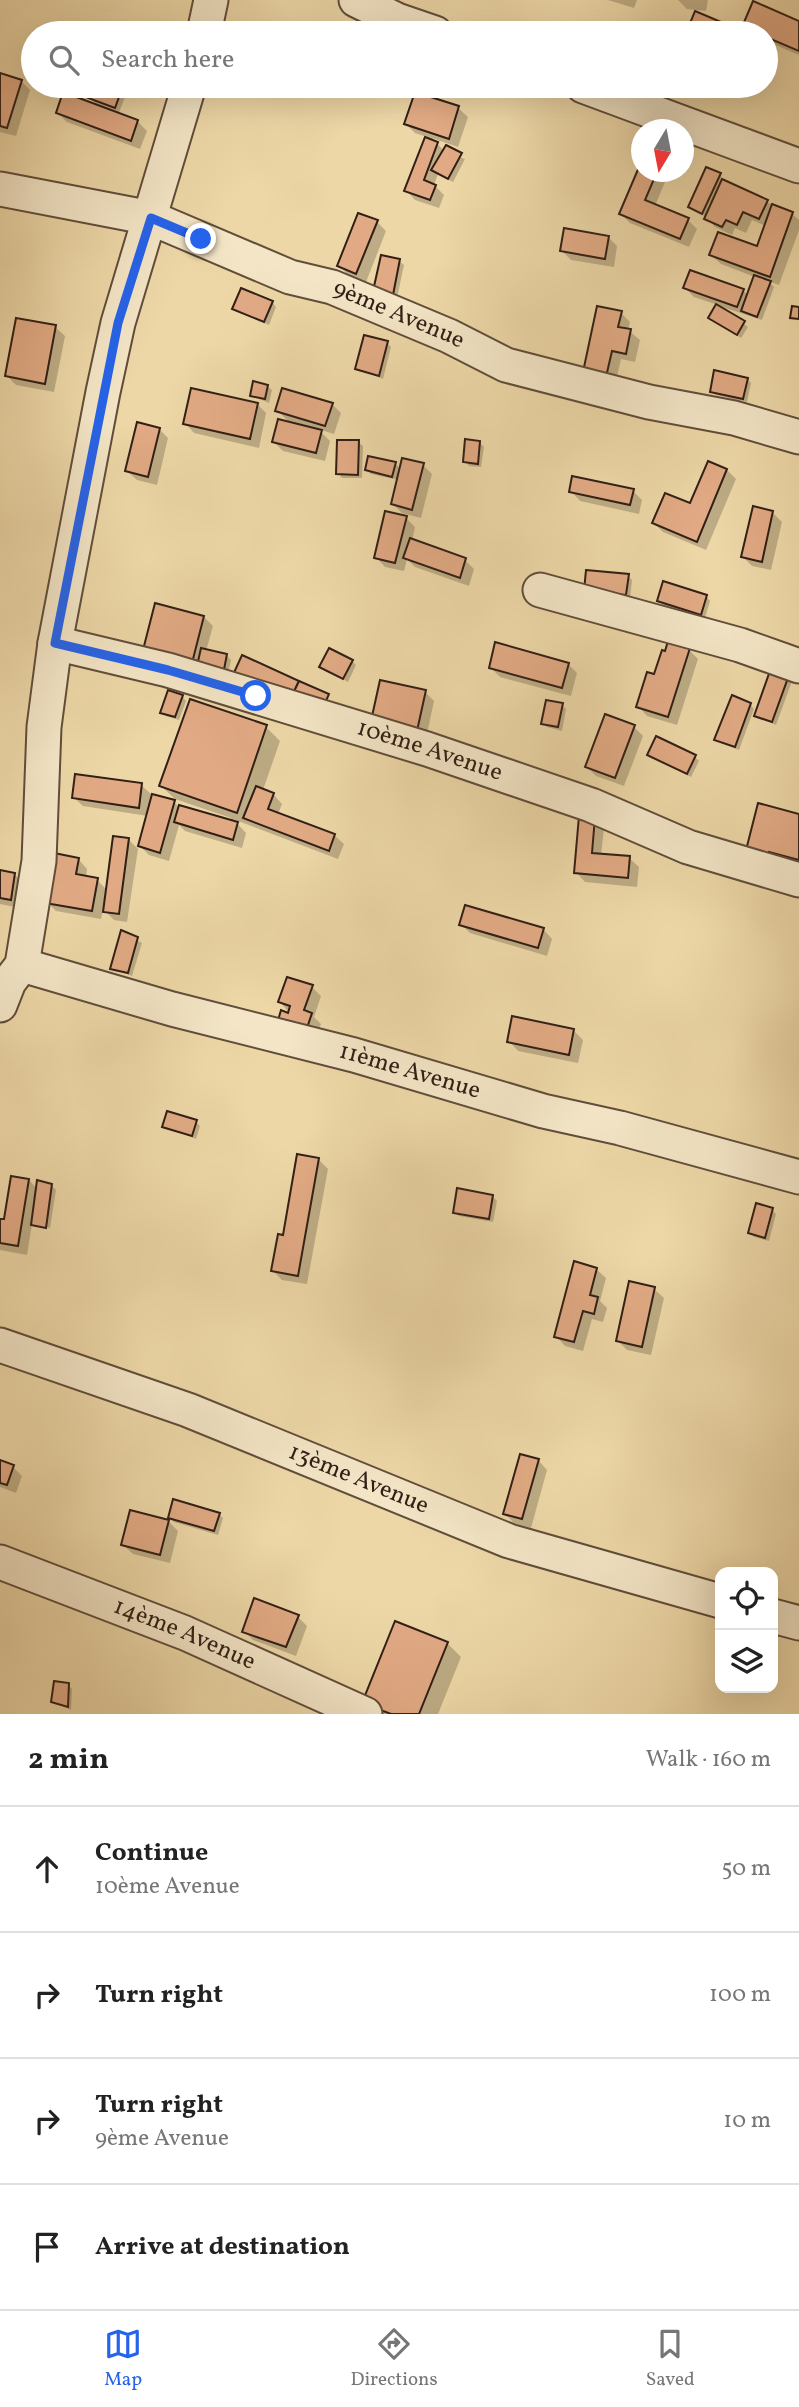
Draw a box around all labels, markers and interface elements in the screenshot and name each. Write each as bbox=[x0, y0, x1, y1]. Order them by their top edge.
search box bbox=[21, 21, 778, 98]
icon: search bbox=[45, 41, 83, 79]
text: Search here bbox=[101, 42, 234, 78]
north arrow bbox=[631, 119, 694, 182]
route end bbox=[185, 223, 216, 254]
street label: 9ème Avenue bbox=[327, 272, 470, 358]
route start bbox=[240, 680, 271, 711]
street label: 10ème Avenue bbox=[353, 712, 507, 790]
street label: 11ème Avenue bbox=[335, 1035, 484, 1109]
street label: 13ème Avenue bbox=[283, 1436, 434, 1523]
map controls bbox=[715, 1567, 778, 1693]
button: locate bbox=[715, 1567, 778, 1630]
street label: 14ème Avenue bbox=[108, 1590, 261, 1679]
button: layers bbox=[715, 1630, 778, 1693]
text: 2 min bbox=[28, 1739, 109, 1781]
text: Walk · 160 m bbox=[646, 1744, 771, 1776]
text: Continue bbox=[95, 1835, 208, 1871]
icon: ahead bbox=[28, 1850, 66, 1888]
text: 50 m bbox=[722, 1853, 771, 1885]
text: 10ème Avenue bbox=[95, 1871, 240, 1903]
icon: right bbox=[28, 1976, 66, 2014]
text: Turn right bbox=[95, 1977, 223, 2013]
text: 100 m bbox=[709, 1979, 771, 2011]
text: Turn right bbox=[95, 2087, 223, 2123]
icon: right bbox=[28, 2102, 66, 2140]
text: 10 m bbox=[723, 2105, 771, 2137]
text: 9ème Avenue bbox=[95, 2123, 229, 2155]
icon: arrive bbox=[28, 2228, 66, 2266]
text: Arrive at destination bbox=[95, 2229, 350, 2265]
tab: Map bbox=[104, 2325, 142, 2393]
tab: Directions bbox=[351, 2325, 438, 2393]
tab: Saved bbox=[646, 2325, 695, 2393]

